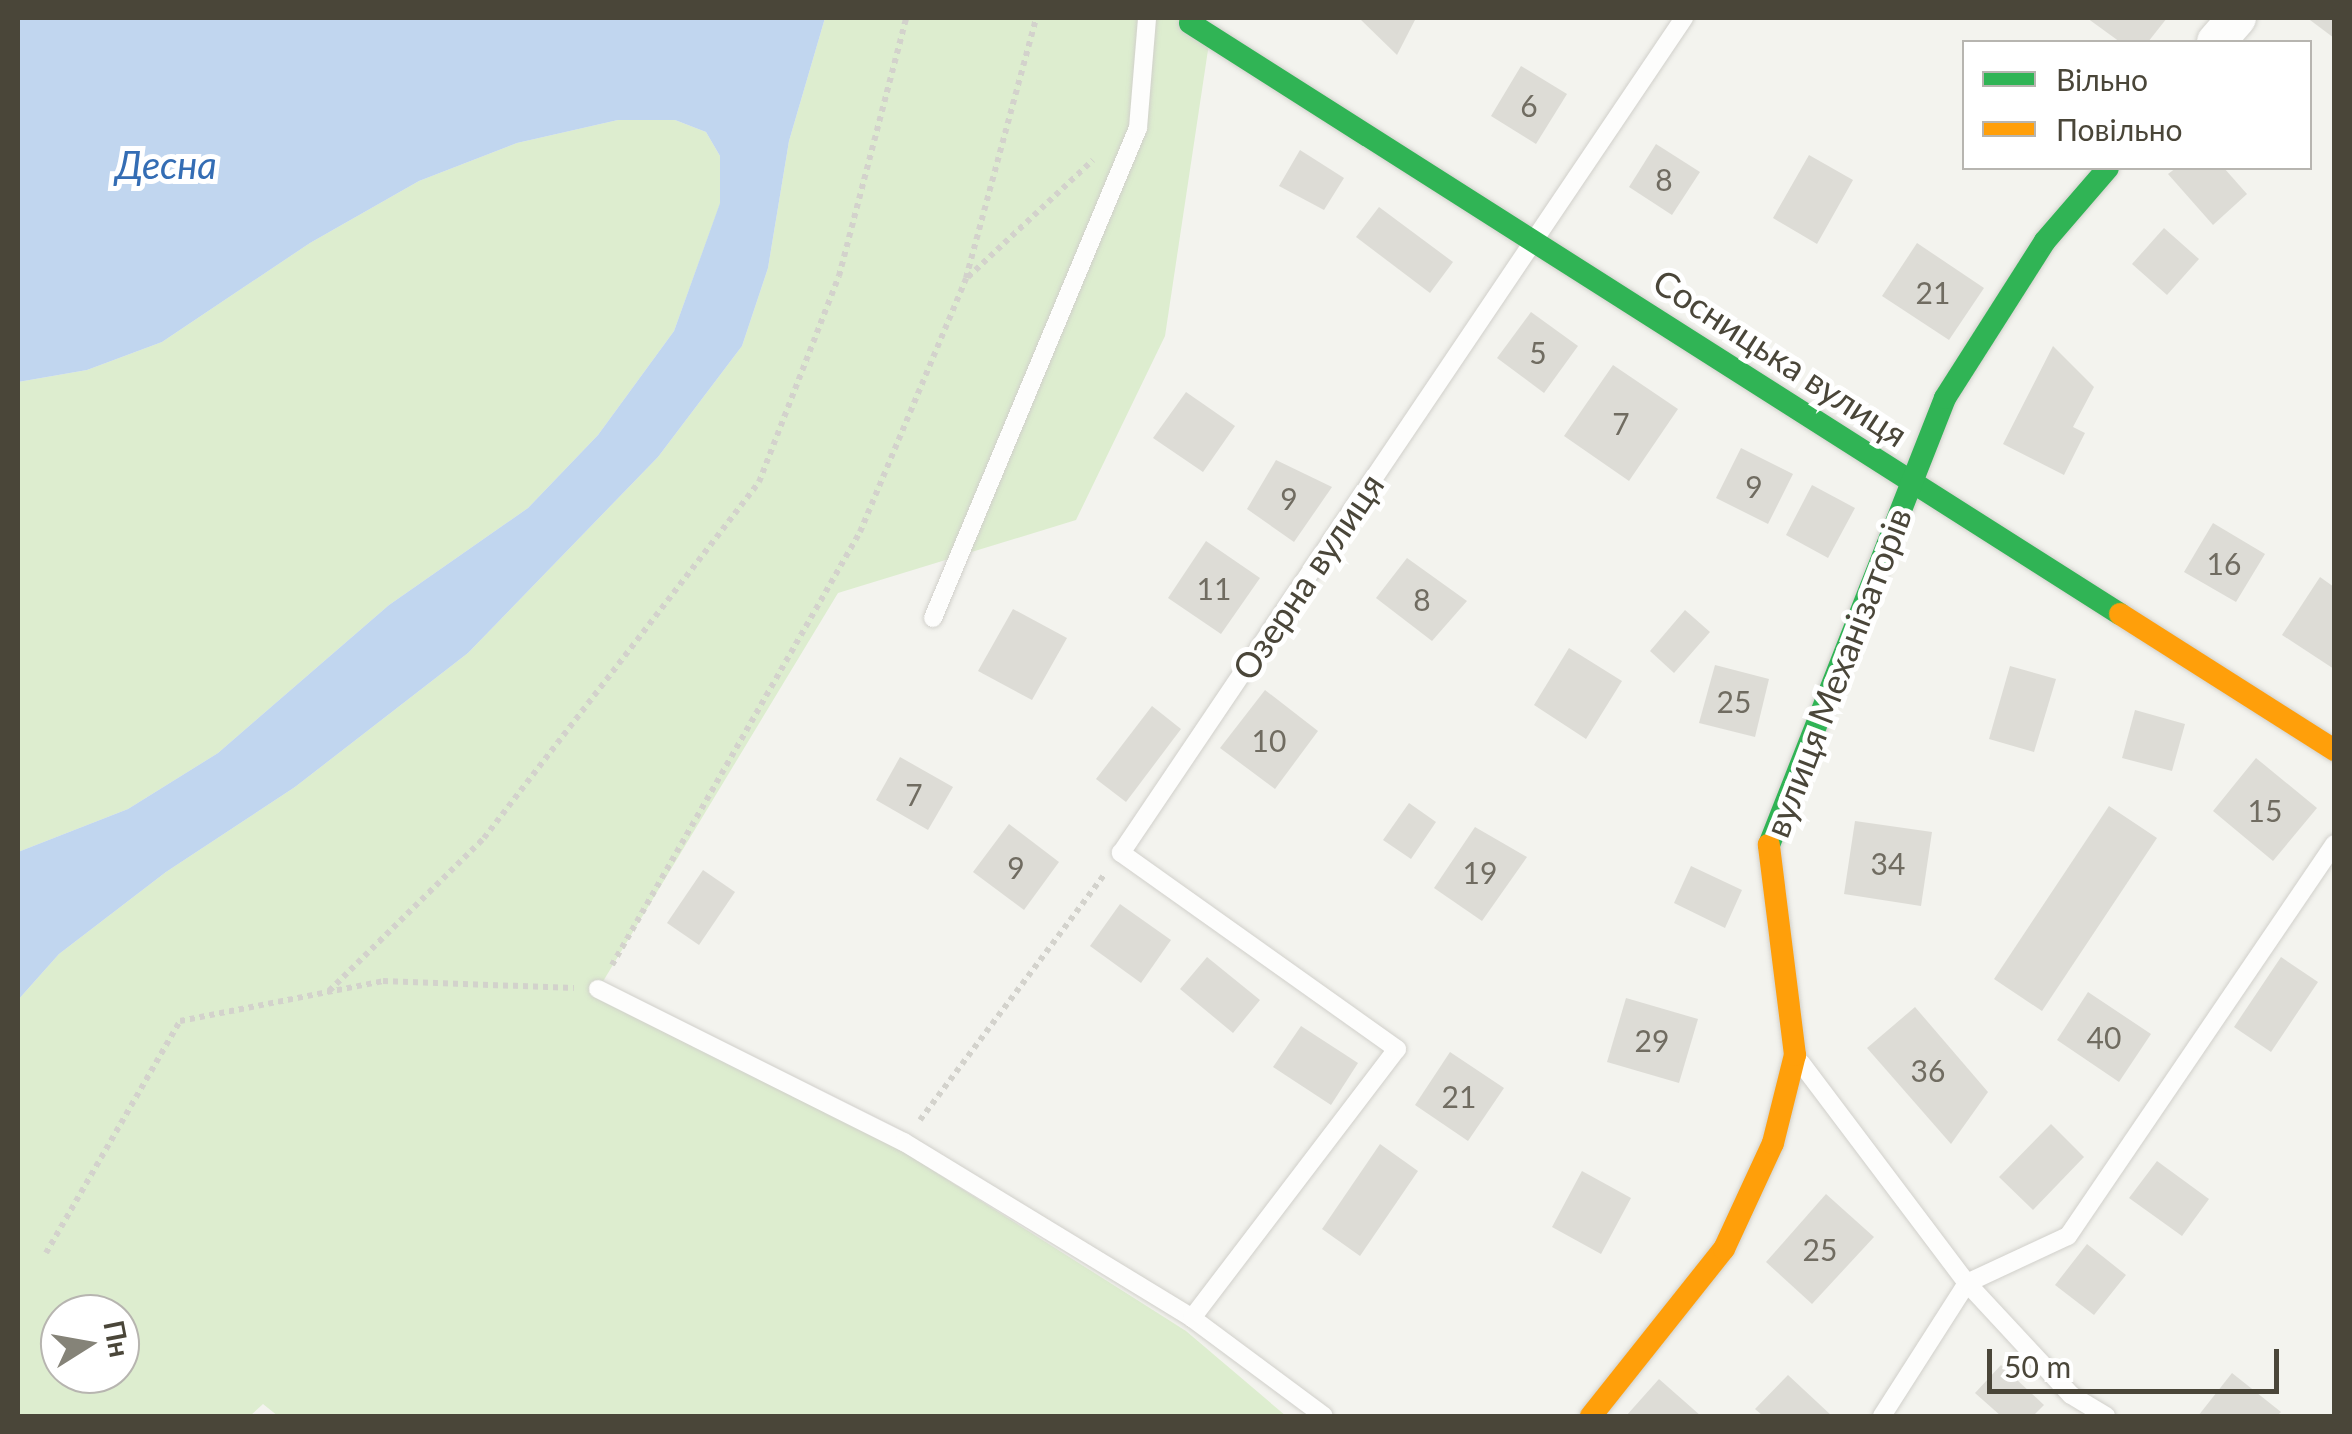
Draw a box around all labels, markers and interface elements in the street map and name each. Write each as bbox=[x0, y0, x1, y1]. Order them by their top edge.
legend bbox=[1962, 40, 2312, 170]
text: Вільно bbox=[2056, 61, 2148, 97]
house number: 6 bbox=[1520, 87, 1538, 123]
text: Повільно bbox=[2056, 111, 2183, 147]
water label: Десна bbox=[115, 142, 217, 188]
house number: 8 bbox=[1655, 161, 1673, 197]
street label: Сосницька вулиця bbox=[1646, 259, 1916, 455]
house number: 21 bbox=[1916, 274, 1950, 310]
house number: 5 bbox=[1529, 334, 1547, 370]
house number: 7 bbox=[1612, 405, 1630, 441]
street label: Озерна вулиця bbox=[1223, 465, 1391, 687]
house number: 9 bbox=[1745, 468, 1763, 504]
house number: 9 bbox=[1280, 480, 1298, 516]
street label: вулиця Механізаторів bbox=[1755, 501, 1919, 843]
house number: 16 bbox=[2207, 545, 2241, 581]
house number: 11 bbox=[1197, 570, 1231, 606]
house number: 8 bbox=[1413, 581, 1431, 617]
house number: 25 bbox=[1717, 683, 1751, 719]
house number: 10 bbox=[1252, 722, 1286, 758]
house number: 7 bbox=[905, 776, 923, 812]
house number: 15 bbox=[2248, 792, 2282, 828]
house number: 34 bbox=[1871, 845, 1905, 881]
house number: 9 bbox=[1007, 849, 1025, 885]
house number: 19 bbox=[1463, 854, 1497, 890]
house number: 40 bbox=[2087, 1019, 2121, 1055]
house number: 29 bbox=[1635, 1022, 1669, 1058]
house number: 36 bbox=[1911, 1052, 1945, 1088]
house number: 21 bbox=[1442, 1078, 1476, 1114]
house number: 25 bbox=[1803, 1231, 1837, 1267]
north arrow bbox=[40, 1294, 140, 1394]
text: Пн bbox=[97, 1317, 138, 1360]
scale bar bbox=[1992, 1329, 2284, 1391]
text: 50 m bbox=[2004, 1348, 2071, 1384]

